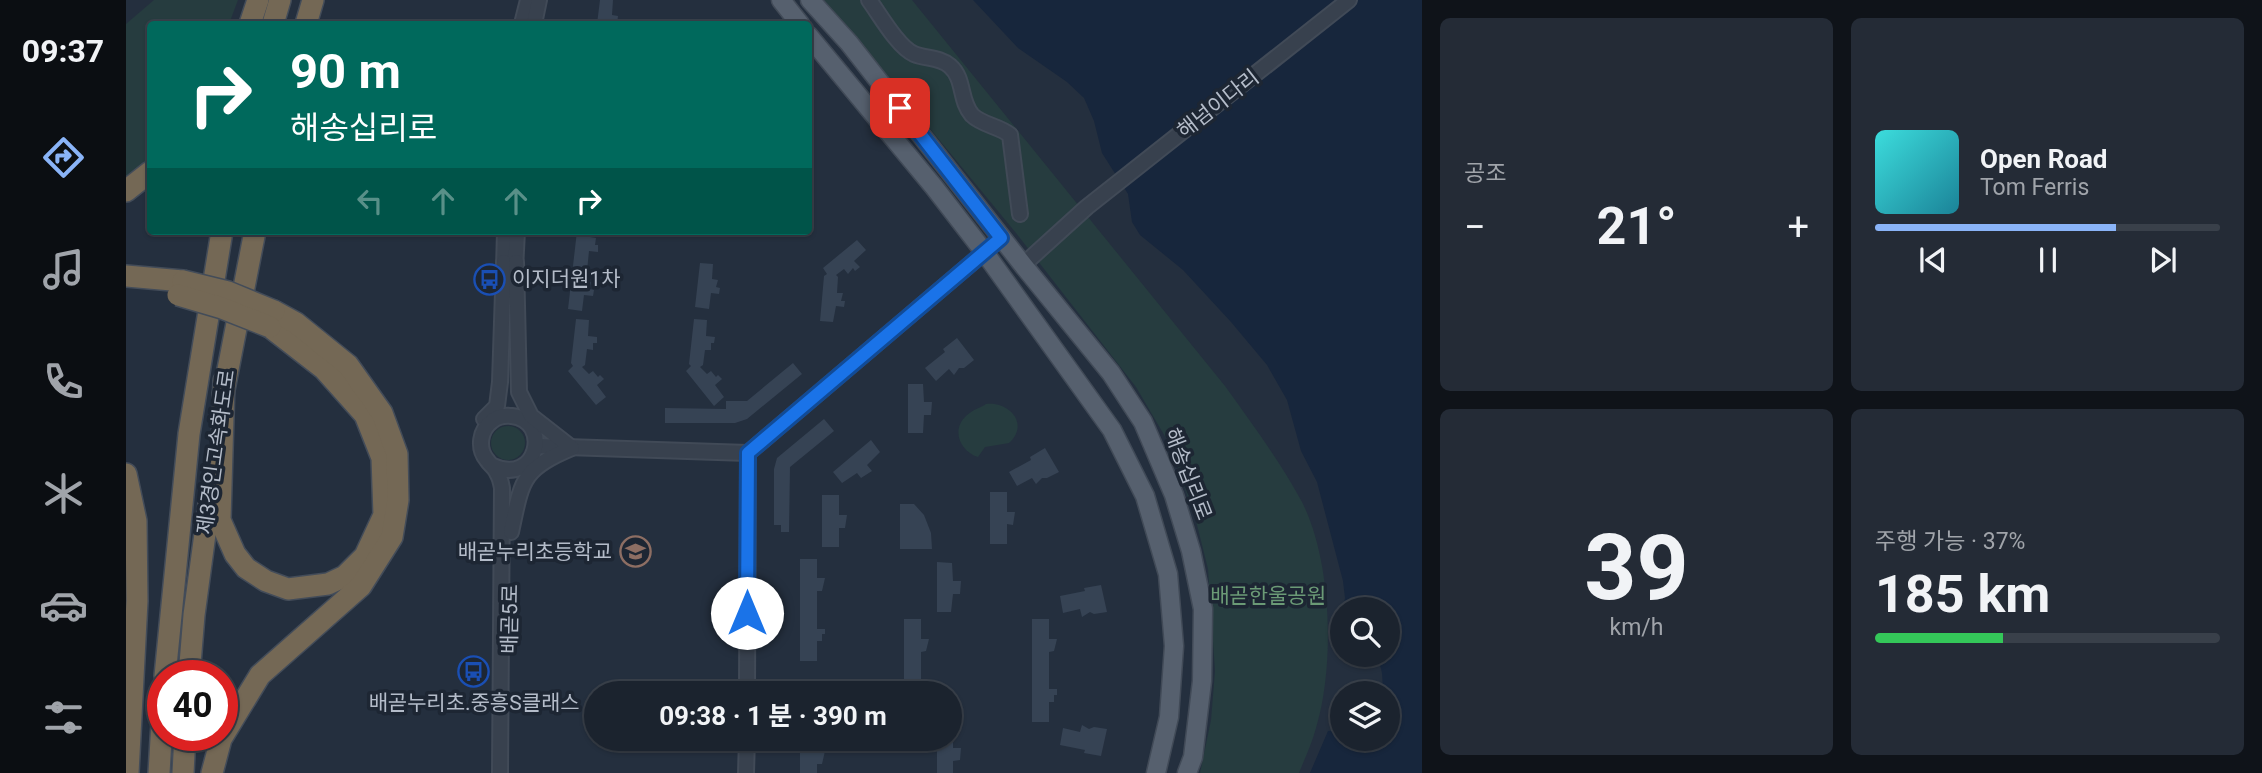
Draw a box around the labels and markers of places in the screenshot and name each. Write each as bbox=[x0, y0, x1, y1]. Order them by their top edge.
pin bbox=[870, 78, 930, 138]
bus stop icon: 이지더원1차 bbox=[472, 262, 506, 296]
place label: 이지더원1차 bbox=[512, 267, 620, 291]
school or university icon: 배곧누리초등학교 bbox=[618, 535, 652, 569]
place label: 배곧누리초등학교 bbox=[457, 540, 612, 564]
bus stop icon: 배곧누리초.중흥S클래스 bbox=[457, 654, 491, 688]
place label: 배곧누리초.중흥S클래스 bbox=[368, 691, 580, 715]

